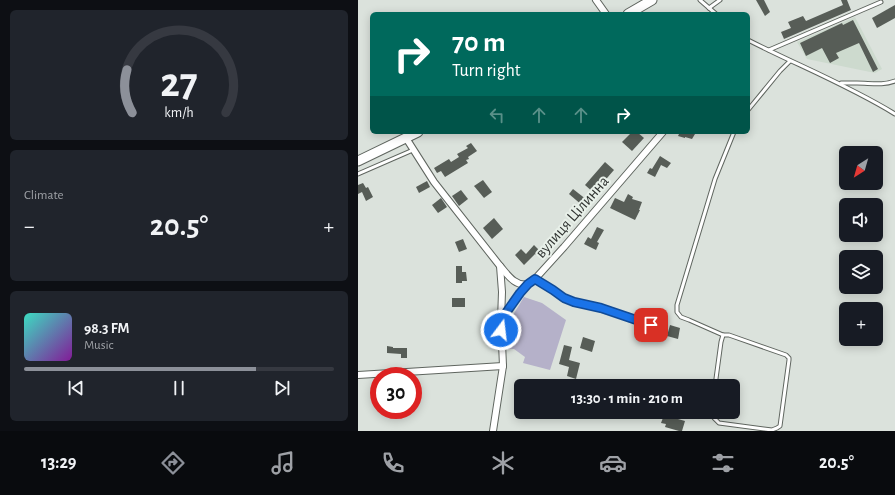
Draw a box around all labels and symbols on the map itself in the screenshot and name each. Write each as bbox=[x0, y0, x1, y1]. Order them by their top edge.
north arrow bbox=[839, 146, 883, 190]
street label: вулиця Цілинна bbox=[532, 173, 613, 262]
pin bbox=[634, 308, 668, 342]
position arrow bbox=[480, 309, 522, 351]
speed limit sign: 30 bbox=[370, 367, 422, 419]

